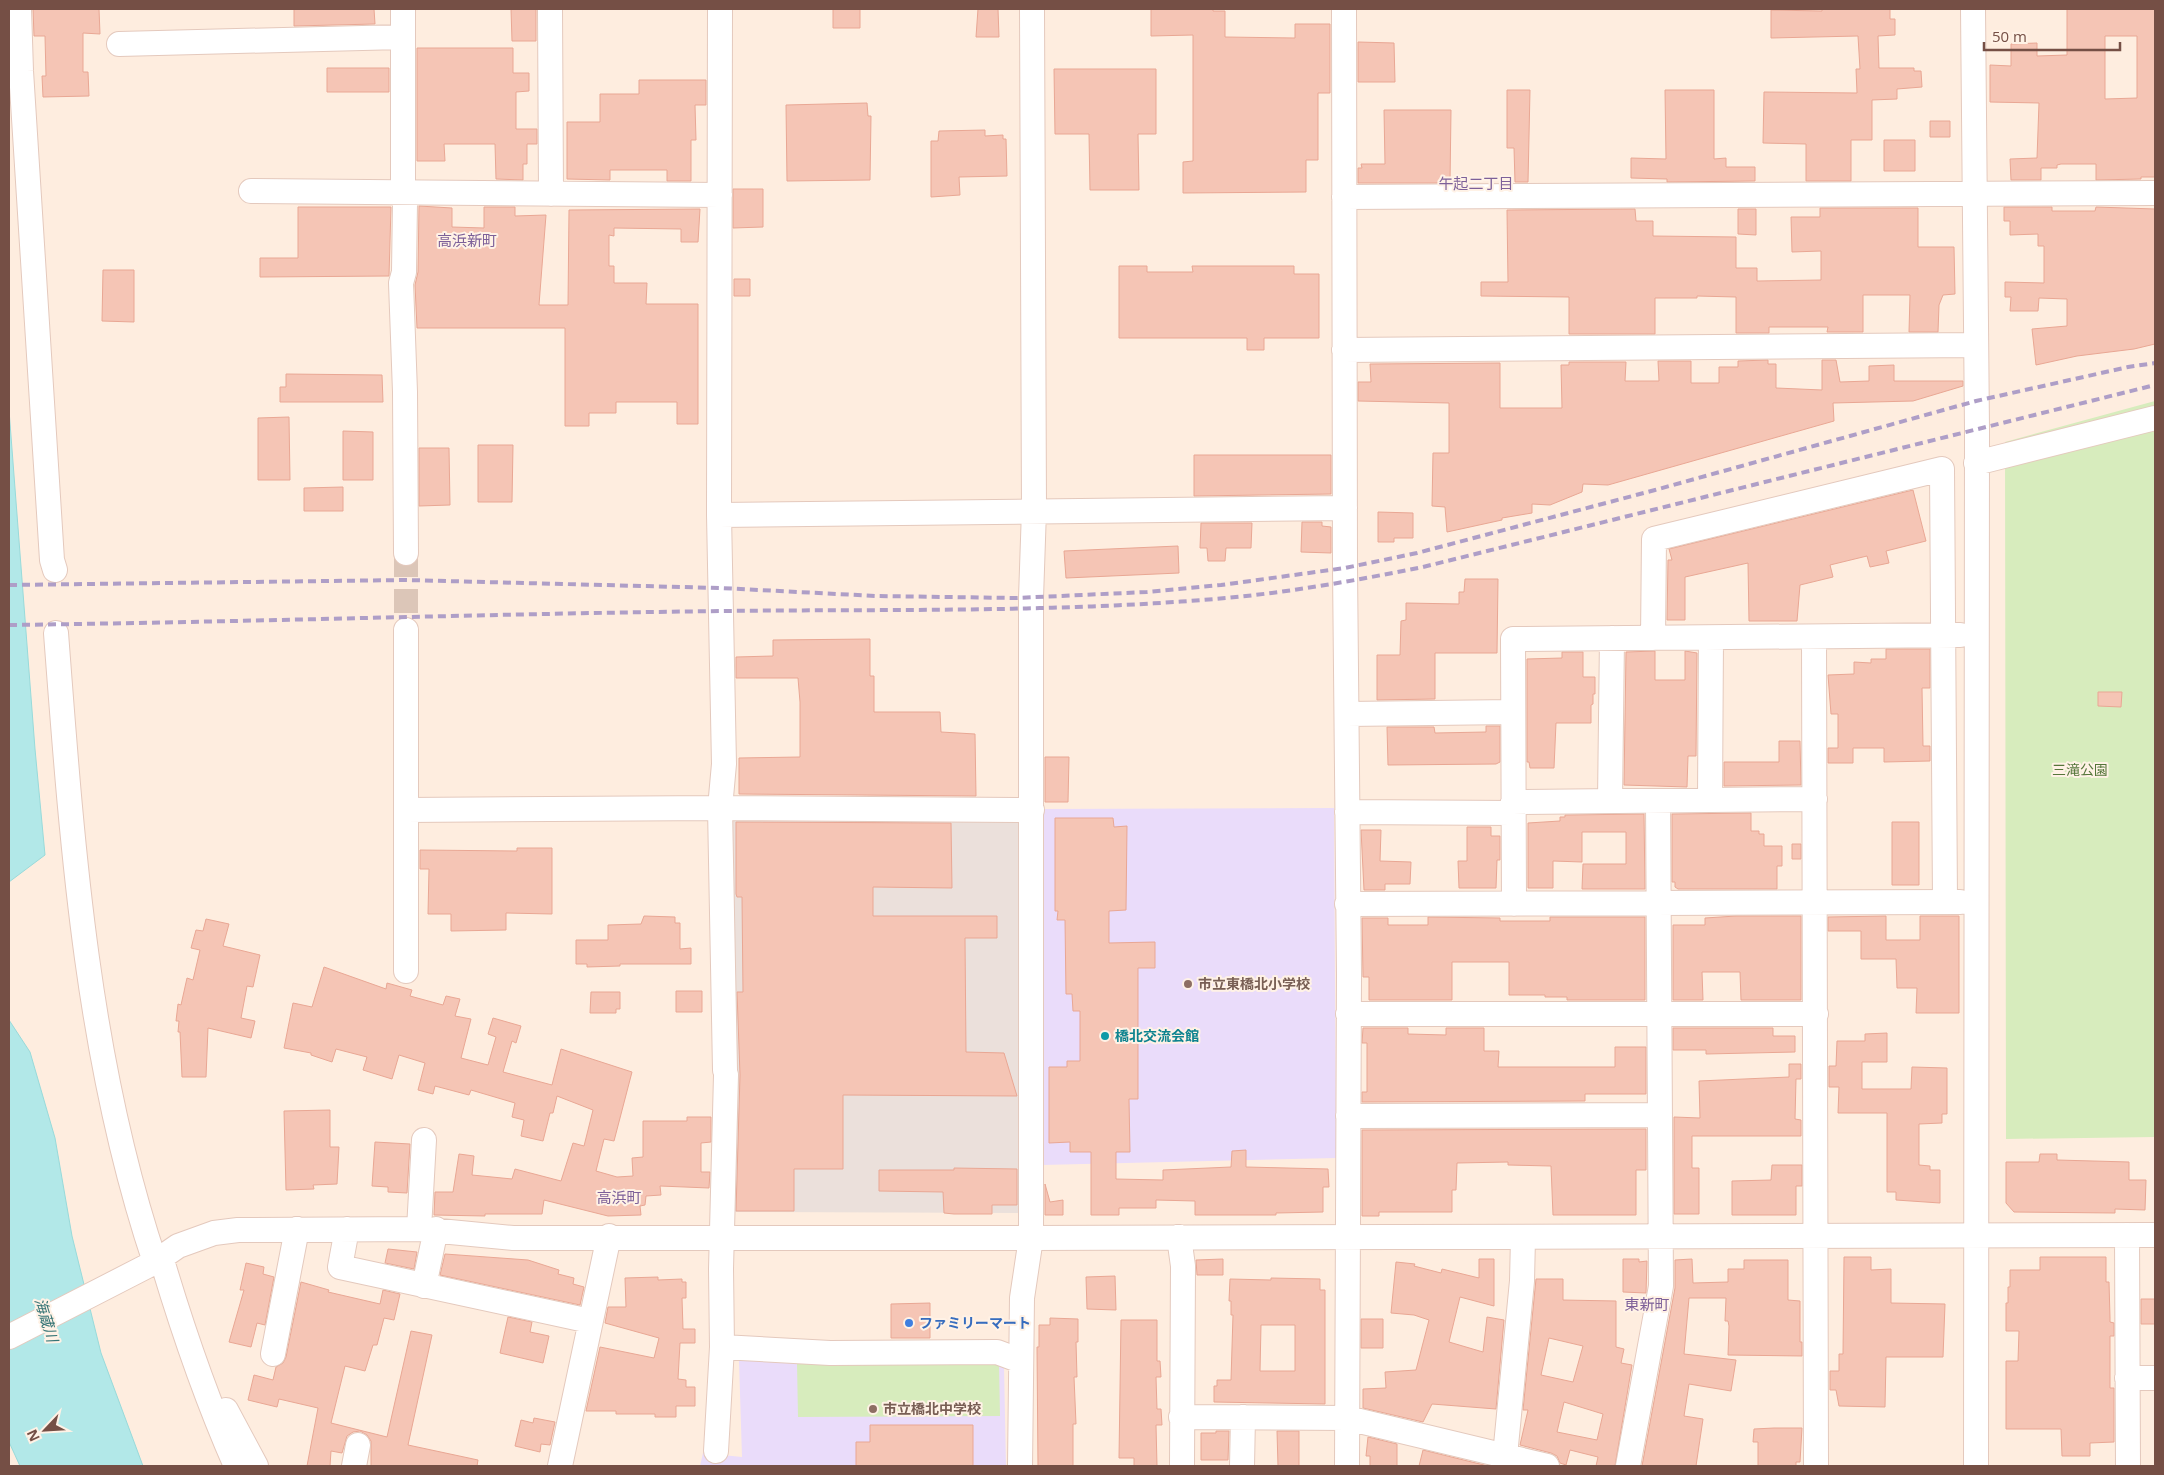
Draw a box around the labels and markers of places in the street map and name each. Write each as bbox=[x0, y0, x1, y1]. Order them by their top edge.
place label: 市立東橋北小学校 bbox=[1198, 974, 1310, 993]
marker: 市立東橋北小学校 bbox=[1182, 978, 1194, 990]
place label: 橋北交流会館 bbox=[1115, 1026, 1199, 1045]
marker: 橋北交流会館 bbox=[1099, 1030, 1111, 1042]
place label: ファミリーマート bbox=[919, 1313, 1031, 1332]
marker: ファミリーマート bbox=[903, 1317, 915, 1329]
place label: 市立橋北中学校 bbox=[883, 1399, 981, 1418]
marker: 市立橋北中学校 bbox=[867, 1403, 879, 1415]

